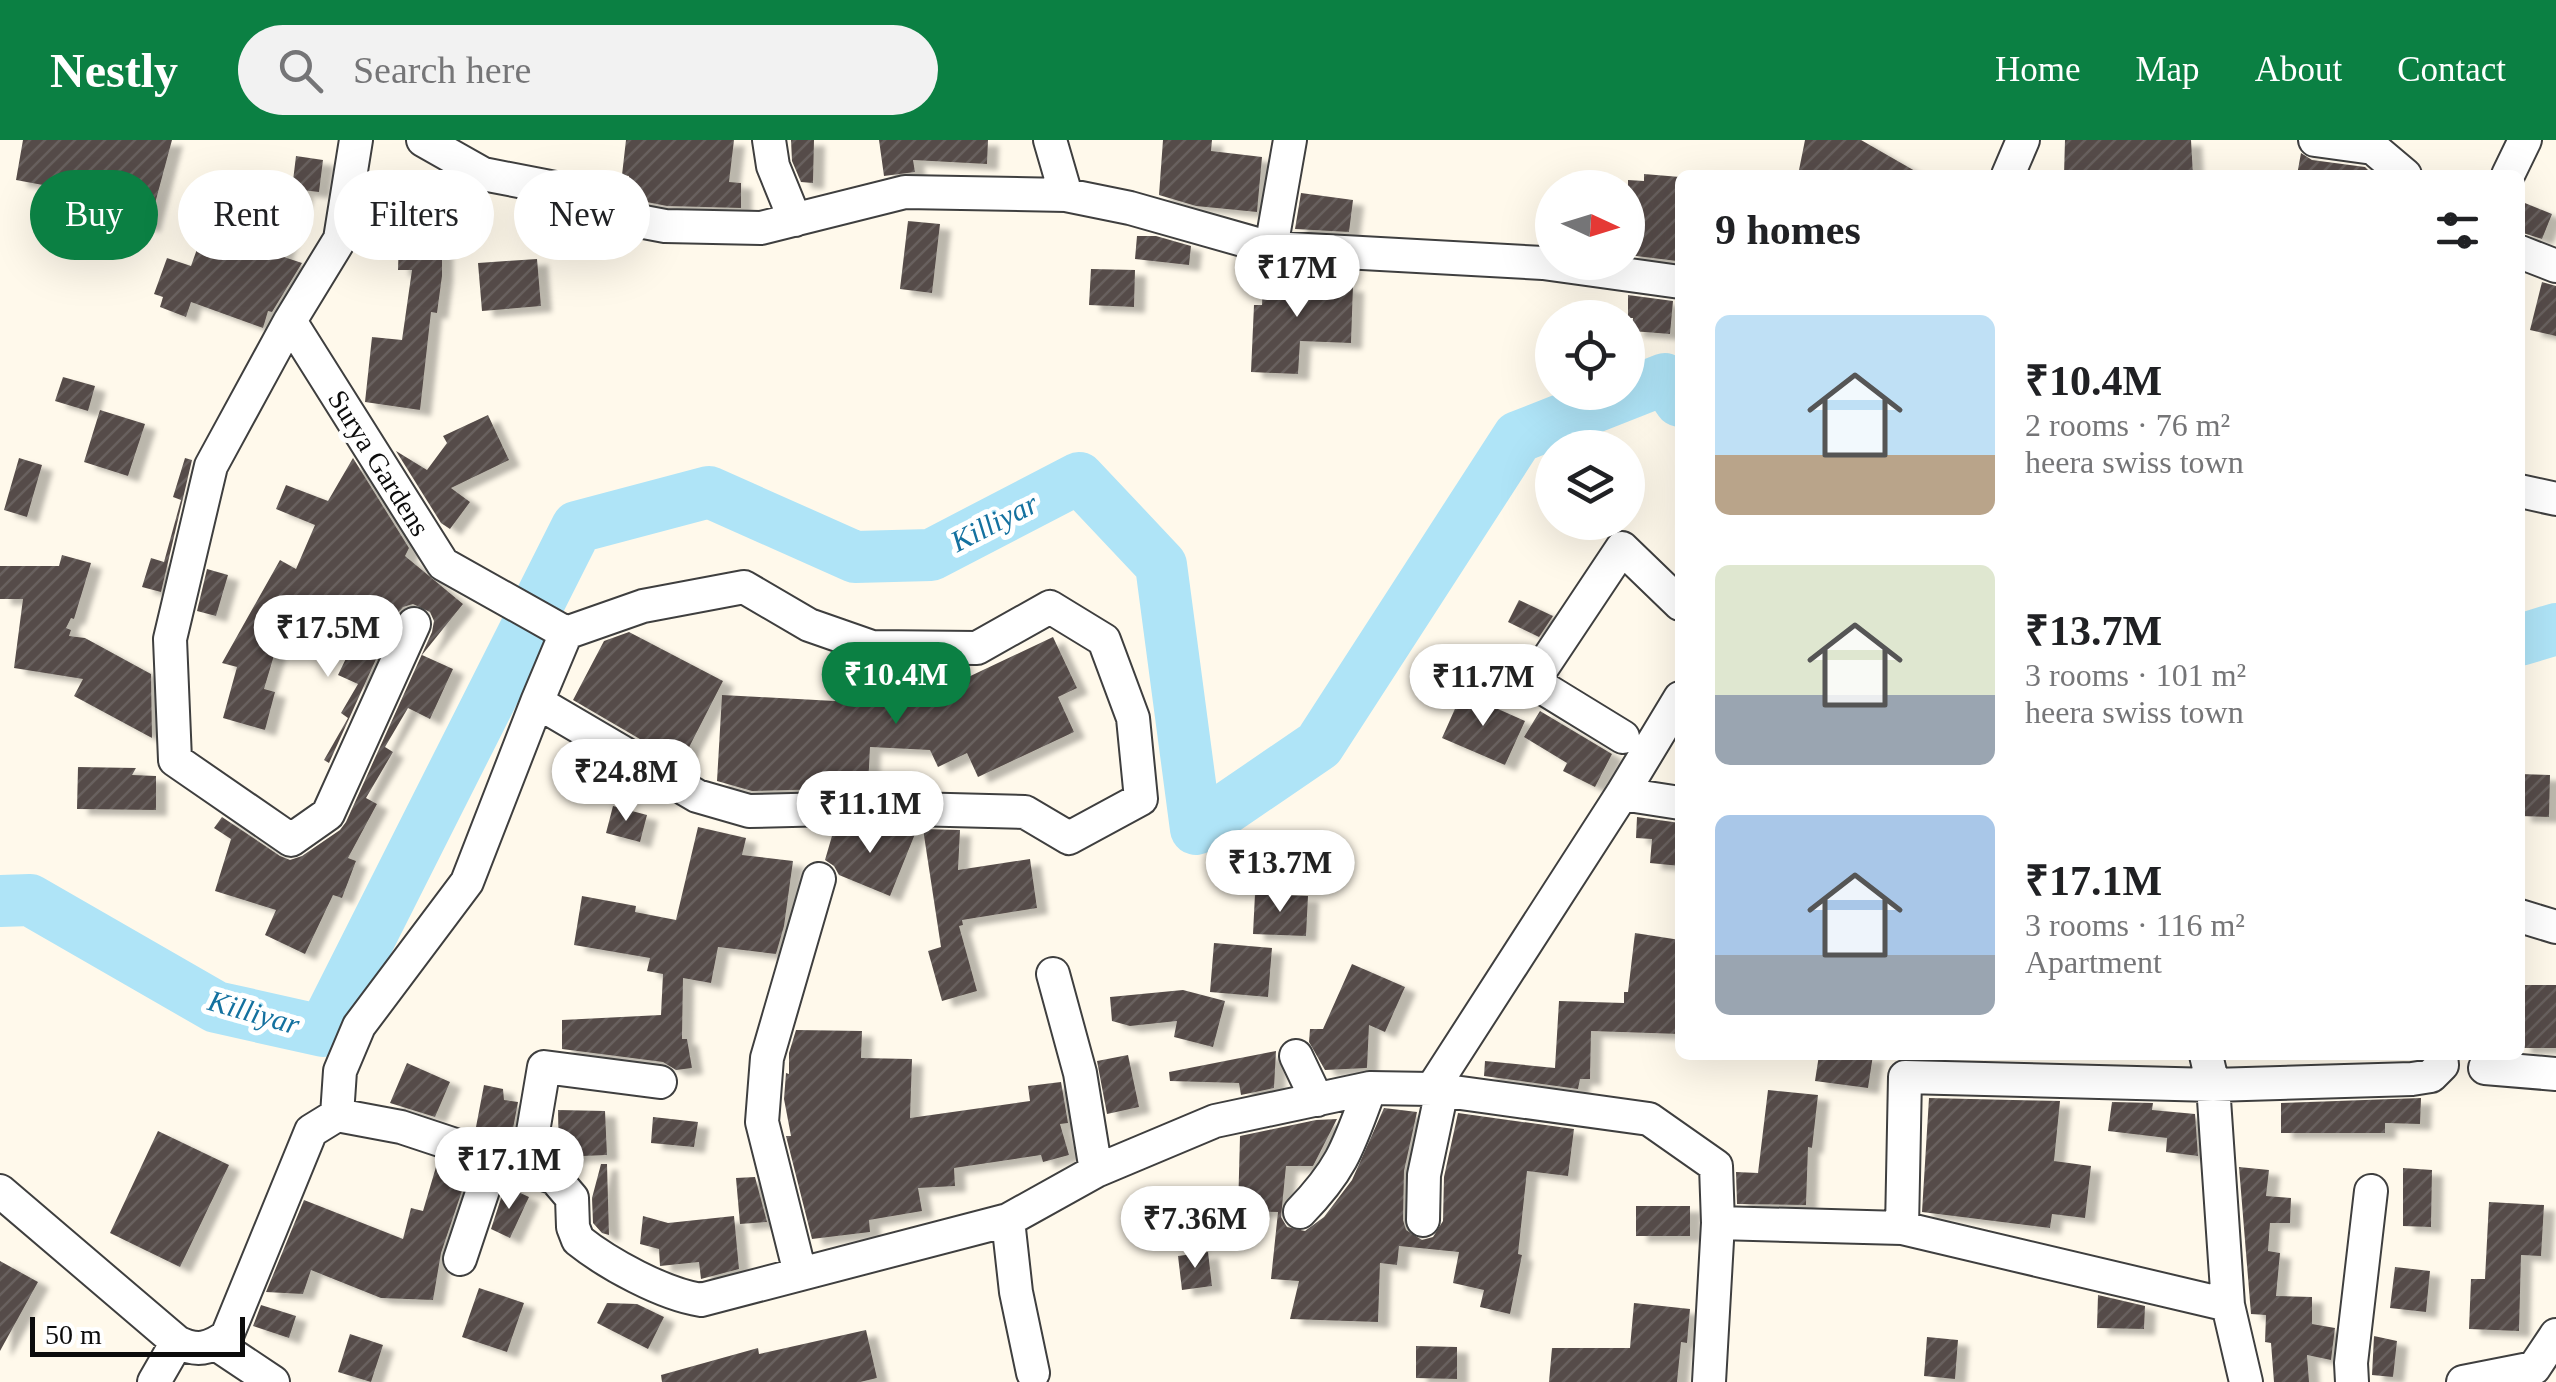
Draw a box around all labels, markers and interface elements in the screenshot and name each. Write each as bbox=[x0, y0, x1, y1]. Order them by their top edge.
search box bbox=[238, 25, 938, 115]
icon: search bbox=[273, 43, 328, 98]
text: Nestly bbox=[50, 44, 178, 97]
text: Search here bbox=[353, 49, 531, 91]
text: Home bbox=[1995, 50, 2080, 89]
text: Map bbox=[2135, 50, 2200, 89]
text: About bbox=[2255, 50, 2342, 89]
text: Contact bbox=[2397, 50, 2506, 89]
chip: Buy bbox=[30, 170, 158, 260]
chip: Rent bbox=[178, 170, 314, 260]
chip: Filters bbox=[334, 170, 494, 260]
chip: New bbox=[514, 170, 650, 260]
north arrow bbox=[1535, 170, 1645, 280]
map controls bbox=[1535, 170, 1645, 540]
icon: filters bbox=[2430, 203, 2485, 258]
text: 9 homes bbox=[1715, 207, 1861, 253]
pin: ₹17M bbox=[1238, 235, 1356, 320]
text: ₹17M bbox=[1257, 249, 1337, 285]
button: locate bbox=[1535, 300, 1645, 410]
icon: home bbox=[1795, 355, 1915, 475]
text: ₹10.4M bbox=[2025, 358, 2162, 404]
street label: Surya Gardens bbox=[322, 385, 436, 541]
text: 2 rooms · 76 m² bbox=[2025, 407, 2230, 443]
button: layers bbox=[1535, 430, 1645, 540]
text: heera swiss town bbox=[2025, 444, 2244, 480]
water label: Killiyar bbox=[944, 486, 1043, 558]
pin: ₹17.5M bbox=[247, 595, 409, 680]
icon: home bbox=[1795, 605, 1915, 725]
text: ₹13.7M bbox=[2025, 608, 2162, 654]
text: ₹17.5M bbox=[276, 609, 380, 645]
pin: ₹10.4M bbox=[815, 642, 977, 727]
pin: ₹11.7M bbox=[1402, 644, 1564, 729]
text: ₹10.4M bbox=[844, 656, 948, 692]
text: 3 rooms · 101 m² bbox=[2025, 657, 2246, 693]
text: ₹11.7M bbox=[1432, 658, 1534, 694]
text: heera swiss town bbox=[2025, 694, 2244, 730]
pin: ₹24.8M bbox=[545, 739, 707, 824]
text: ₹24.8M bbox=[574, 753, 678, 789]
pin: ₹11.1M bbox=[789, 771, 951, 856]
text: ₹11.1M bbox=[819, 785, 921, 821]
pin: ₹13.7M bbox=[1199, 830, 1361, 915]
text: ₹13.7M bbox=[1228, 844, 1332, 880]
icon: home bbox=[1795, 855, 1915, 975]
text: ₹17.1M bbox=[2025, 858, 2162, 904]
text: 3 rooms · 116 m² bbox=[2025, 907, 2245, 943]
text: Apartment bbox=[2025, 944, 2162, 980]
water label: Killiyar bbox=[204, 983, 304, 1041]
pin: ₹17.1M bbox=[428, 1127, 590, 1212]
text: ₹17.1M bbox=[457, 1141, 561, 1177]
pin: ₹7.36M bbox=[1114, 1186, 1276, 1271]
text: ₹7.36M bbox=[1143, 1200, 1247, 1236]
scale bar bbox=[30, 1312, 245, 1356]
text: 50 m bbox=[45, 1319, 102, 1350]

